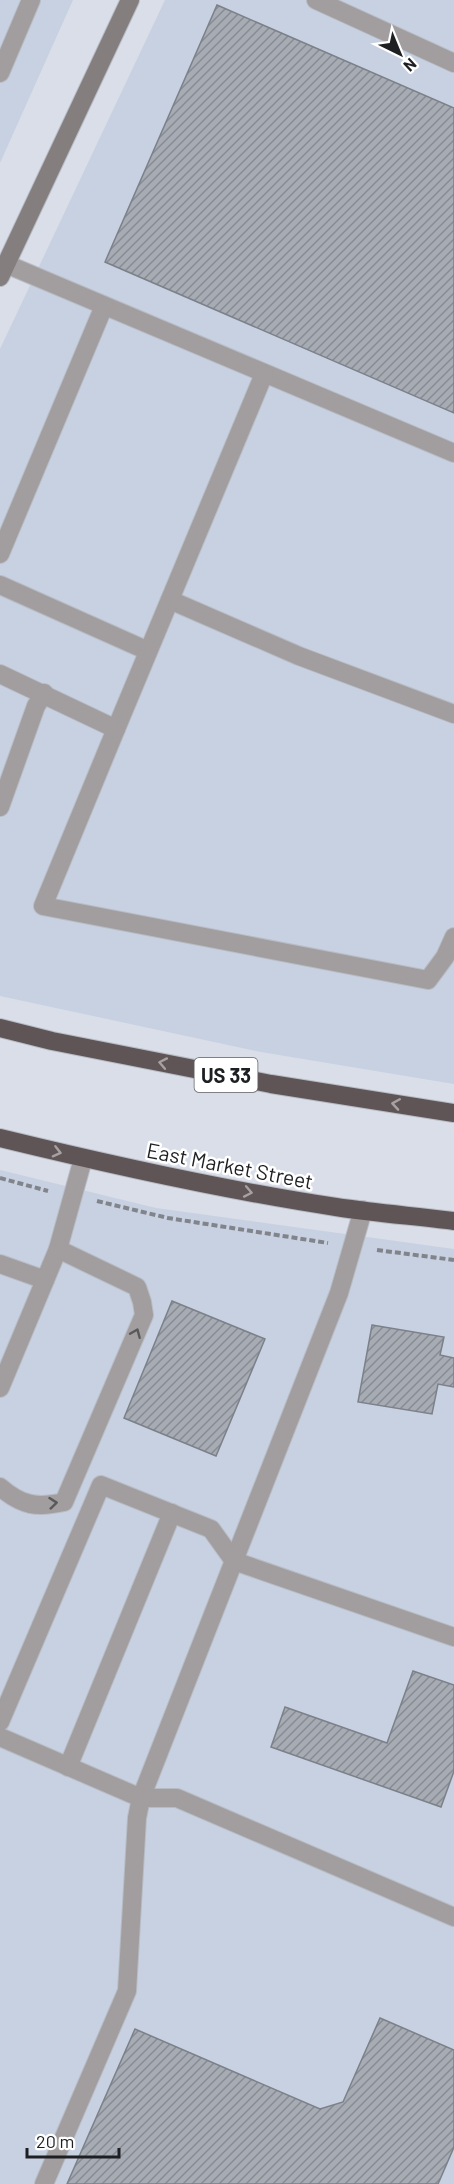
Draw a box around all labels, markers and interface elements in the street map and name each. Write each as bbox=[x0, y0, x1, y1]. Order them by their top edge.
north arrow bbox=[370, 24, 430, 84]
text: N bbox=[400, 55, 421, 76]
one-way arrow bbox=[158, 1057, 168, 1070]
road number: US 33 bbox=[194, 1058, 258, 1092]
one-way arrow bbox=[392, 1099, 401, 1111]
street label: East Market Street bbox=[145, 1137, 315, 1193]
one-way arrow bbox=[52, 1145, 62, 1158]
one-way arrow bbox=[242, 1185, 252, 1198]
one-way arrow bbox=[129, 1328, 141, 1339]
one-way arrow bbox=[48, 1497, 58, 1510]
scale bar bbox=[27, 2121, 118, 2159]
text: 20 m bbox=[36, 2130, 74, 2152]

